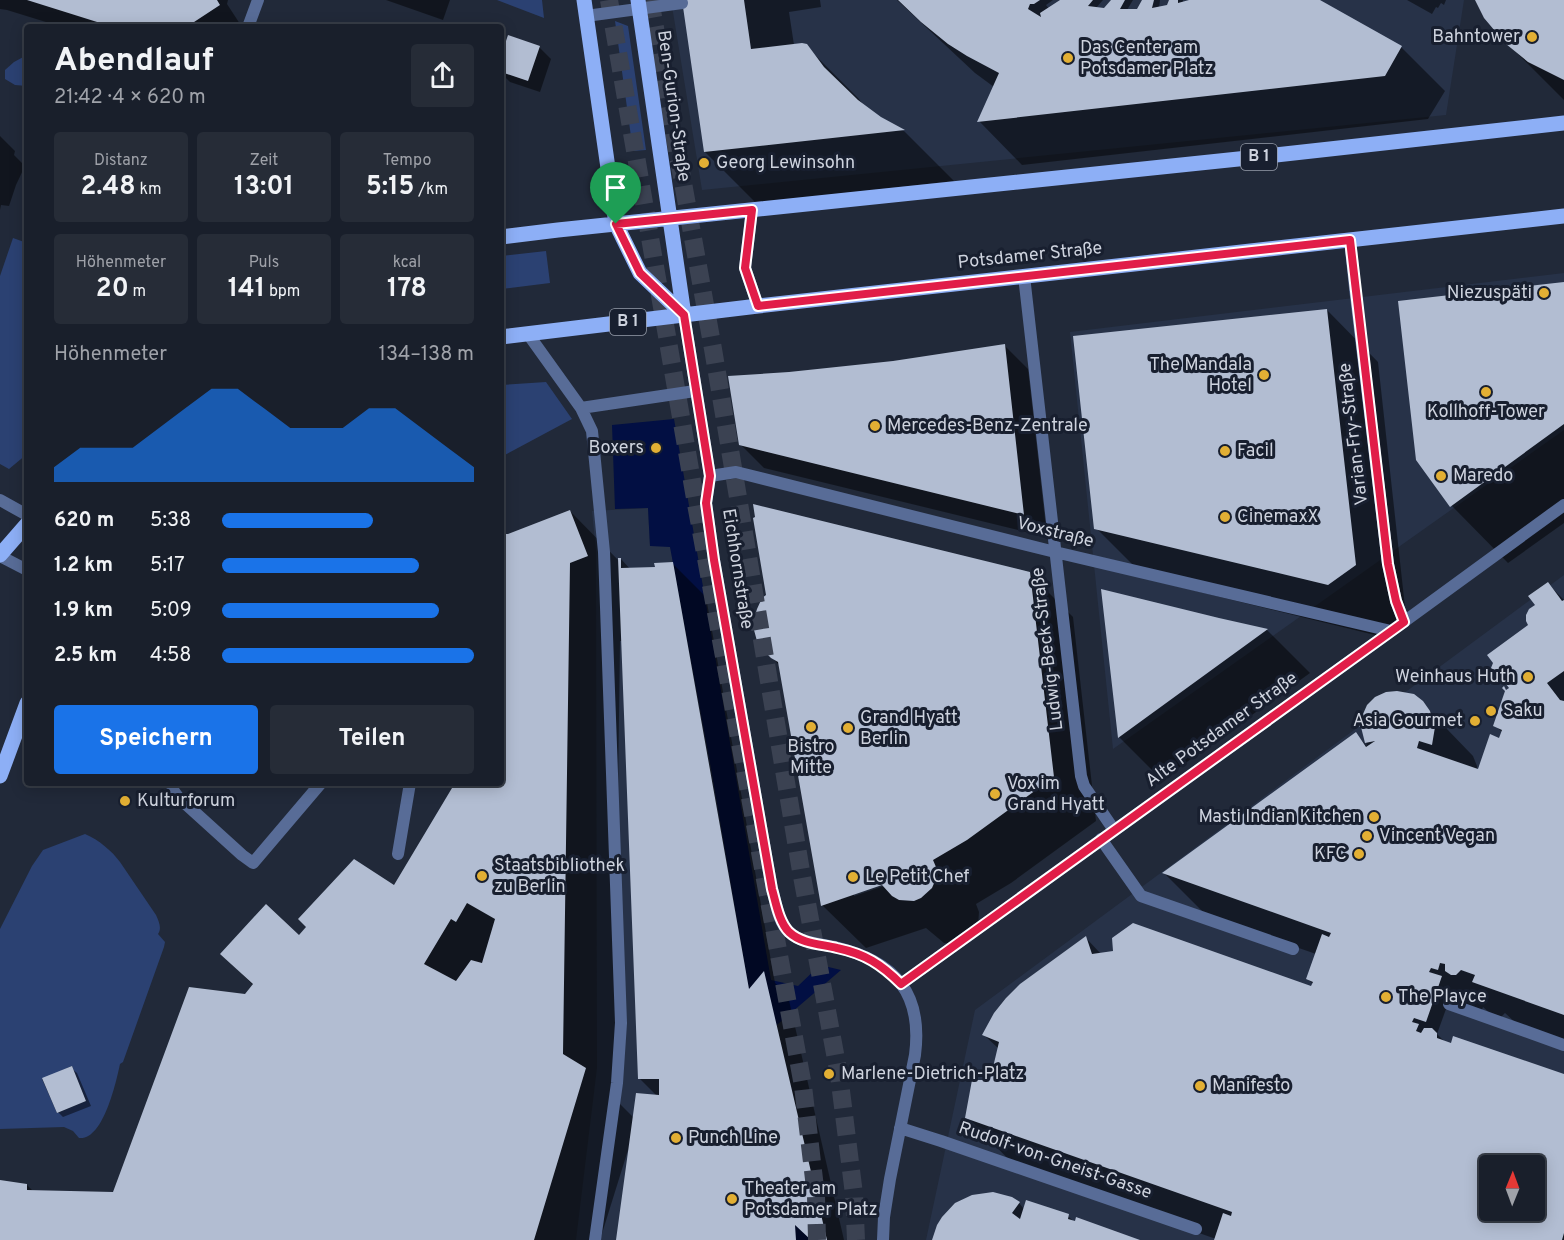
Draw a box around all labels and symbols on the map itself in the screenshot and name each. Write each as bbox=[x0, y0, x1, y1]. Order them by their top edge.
place label: Bahntower bbox=[1432, 26, 1520, 49]
street label: Ben-Gurion-Straße bbox=[651, 29, 695, 183]
marker: Bahntower bbox=[1525, 30, 1539, 44]
place label: Das Center am Potsdamer Platz bbox=[1080, 37, 1214, 81]
marker: Das Center am Potsdamer Platz bbox=[1061, 51, 1075, 65]
road number: B 1 bbox=[1241, 144, 1277, 170]
place label: Georg Lewinsohn bbox=[716, 152, 855, 175]
marker: Georg Lewinsohn bbox=[697, 156, 711, 170]
pin bbox=[590, 162, 641, 224]
street label: Potsdamer Straße bbox=[957, 237, 1103, 275]
place label: Niezuspäti bbox=[1447, 282, 1532, 305]
marker: Niezuspäti bbox=[1537, 286, 1551, 300]
road number: B 1 bbox=[610, 309, 646, 335]
place label: The Mandala Hotel bbox=[1149, 354, 1252, 398]
street label: Varian-Fry-Straße bbox=[1334, 361, 1374, 507]
marker: The Mandala Hotel bbox=[1257, 368, 1271, 382]
marker: Kollhoff-Tower bbox=[1479, 385, 1493, 399]
place label: Kollhoff-Tower bbox=[1427, 401, 1545, 424]
place label: Mercedes-Benz-Zentrale bbox=[887, 415, 1088, 438]
marker: Mercedes-Benz-Zentrale bbox=[868, 419, 882, 433]
place label: Boxers bbox=[588, 437, 644, 460]
place label: Facil bbox=[1237, 440, 1274, 463]
marker: Boxers bbox=[649, 441, 663, 455]
marker: Facil bbox=[1218, 444, 1232, 458]
place label: Maredo bbox=[1453, 465, 1513, 488]
marker: Maredo bbox=[1434, 469, 1448, 483]
place label: CinemaxX bbox=[1237, 506, 1319, 529]
street label: Eichhornstraße bbox=[716, 507, 758, 631]
marker: CinemaxX bbox=[1218, 510, 1232, 524]
street label: Voxstraße bbox=[1014, 512, 1096, 554]
street label: Ludwig-Beck-Straße bbox=[1027, 566, 1069, 732]
place label: Weinhaus Huth bbox=[1395, 666, 1516, 689]
street label: Alte Potsdamer Straße bbox=[1141, 667, 1303, 793]
marker: Weinhaus Huth bbox=[1521, 670, 1535, 684]
place label: Saku bbox=[1503, 700, 1543, 723]
marker: Saku bbox=[1484, 704, 1498, 718]
place label: Grand Hyatt Berlin bbox=[860, 707, 958, 751]
place label: Asia Gourmet bbox=[1353, 710, 1463, 733]
marker: Asia Gourmet bbox=[1468, 714, 1482, 728]
marker: Bistro Mitte bbox=[804, 720, 818, 734]
marker: Grand Hyatt Berlin bbox=[841, 721, 855, 735]
place label: Bistro Mitte bbox=[787, 736, 835, 780]
place label: Vox im Grand Hyatt bbox=[1007, 773, 1105, 817]
marker: Vox im Grand Hyatt bbox=[988, 787, 1002, 801]
place label: Kulturforum bbox=[137, 790, 235, 813]
marker: Kulturforum bbox=[118, 794, 132, 808]
place label: Masti Indian Kitchen bbox=[1198, 806, 1362, 829]
marker: Masti Indian Kitchen bbox=[1367, 810, 1381, 824]
place label: Vincent Vegan bbox=[1379, 825, 1495, 848]
marker: Vincent Vegan bbox=[1360, 829, 1374, 843]
place label: KFC bbox=[1314, 843, 1347, 866]
marker: KFC bbox=[1352, 847, 1366, 861]
place label: Staatsbibliothek zu Berlin bbox=[494, 855, 625, 899]
place label: Le Petit Chef bbox=[865, 866, 969, 889]
marker: Staatsbibliothek zu Berlin bbox=[475, 869, 489, 883]
marker: Le Petit Chef bbox=[846, 870, 860, 884]
place label: The Playce bbox=[1398, 986, 1487, 1009]
marker: The Playce bbox=[1379, 990, 1393, 1004]
place label: Marlene-Dietrich-Platz bbox=[841, 1063, 1024, 1086]
marker: Marlene-Dietrich-Platz bbox=[822, 1067, 836, 1081]
place label: Manifesto bbox=[1212, 1075, 1290, 1098]
marker: Manifesto bbox=[1193, 1079, 1207, 1093]
street label: Rudolf-von-Gneist-Gasse bbox=[955, 1117, 1155, 1205]
place label: Punch Line bbox=[688, 1127, 778, 1150]
marker: Punch Line bbox=[669, 1131, 683, 1145]
north arrow bbox=[1479, 1155, 1545, 1221]
place label: Theater am Potsdamer Platz bbox=[744, 1178, 878, 1222]
marker: Theater am Potsdamer Platz bbox=[725, 1192, 739, 1206]

